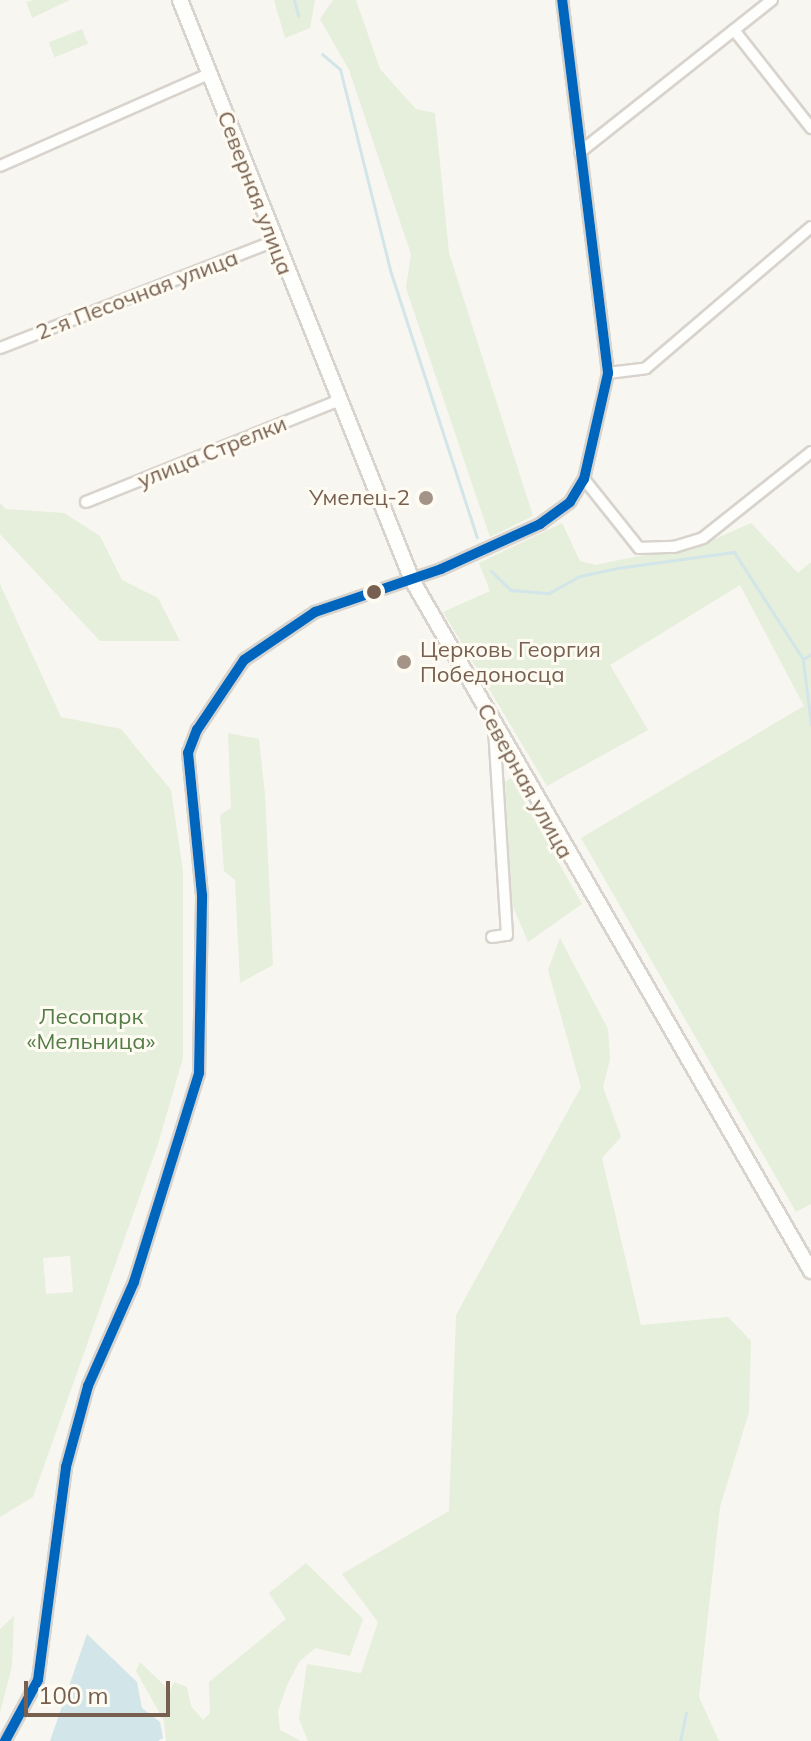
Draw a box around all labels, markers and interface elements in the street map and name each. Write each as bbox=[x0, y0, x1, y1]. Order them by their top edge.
street label: Северная улица bbox=[212, 107, 298, 279]
street label: 2-я Песочная улица bbox=[32, 244, 242, 346]
street label: улица Стрелки bbox=[134, 410, 290, 494]
place label: Умелец-2 bbox=[309, 485, 410, 511]
marker: Умелец-2 bbox=[417, 489, 435, 507]
unlabelled marker bbox=[366, 584, 382, 600]
place label: Церковь Георгия Победоносца bbox=[420, 636, 601, 688]
marker: Церковь Георгия Победоносца bbox=[395, 653, 413, 671]
street label: Северная улица bbox=[471, 699, 579, 863]
park label: Лесопарк «Мельница» bbox=[27, 1003, 155, 1054]
scale bar bbox=[28, 1665, 174, 1715]
text: 100 m bbox=[38, 1680, 109, 1710]

